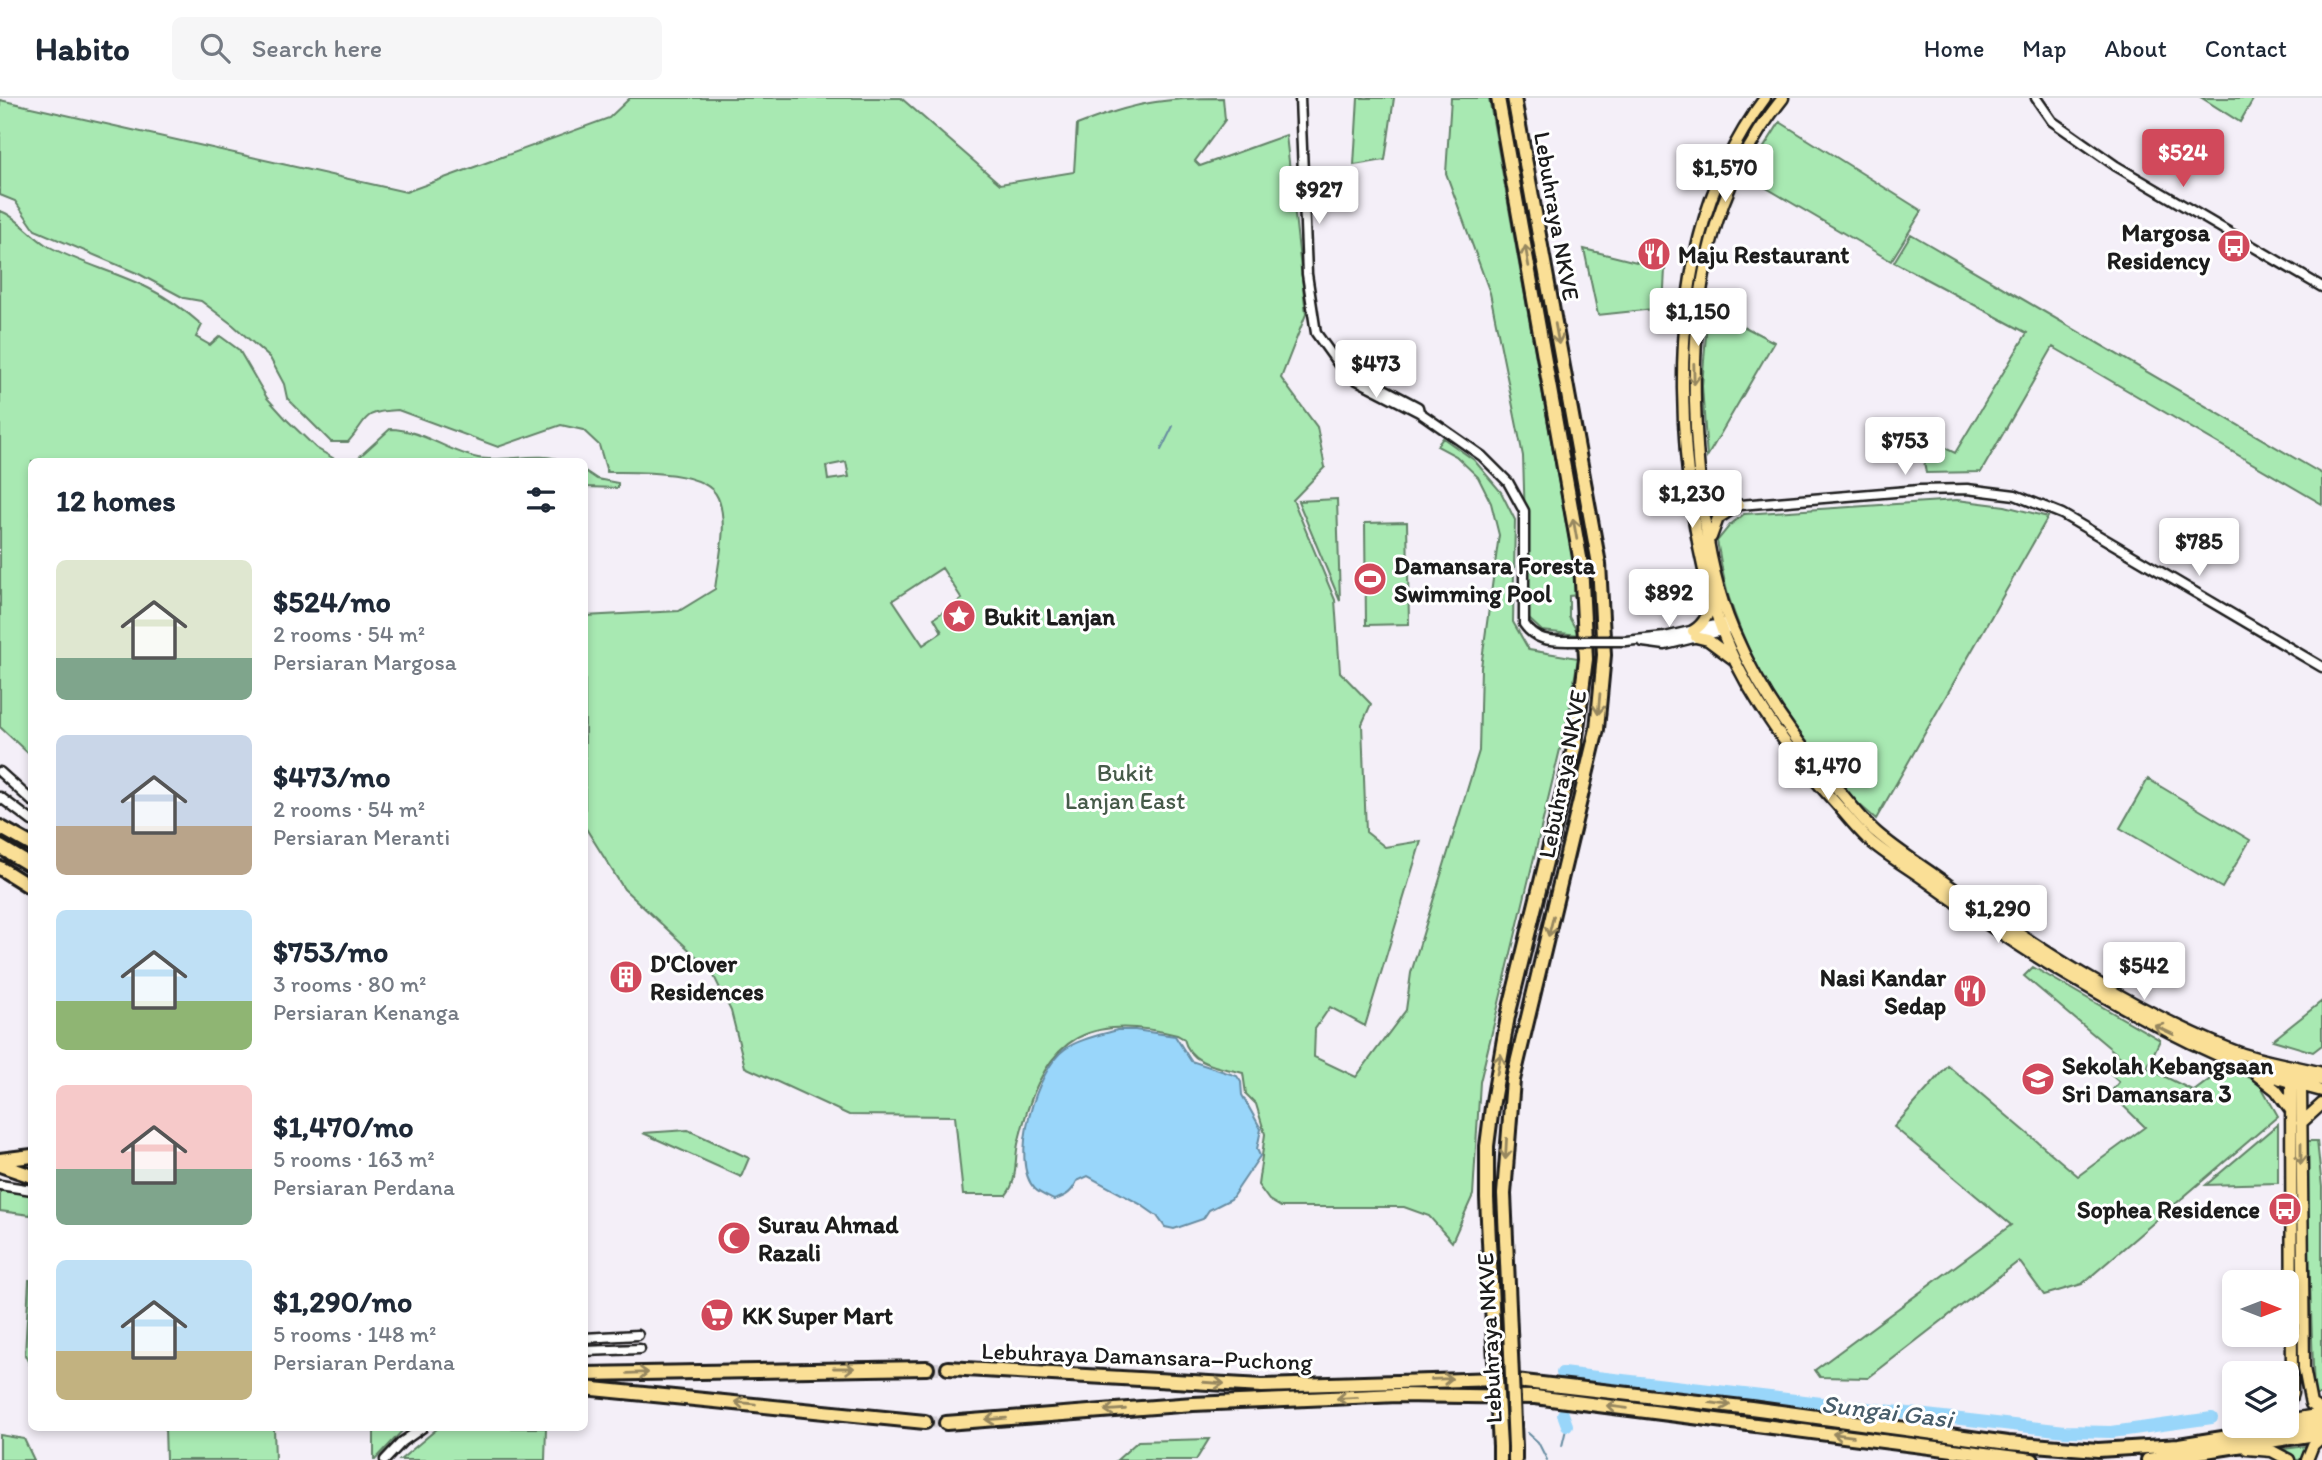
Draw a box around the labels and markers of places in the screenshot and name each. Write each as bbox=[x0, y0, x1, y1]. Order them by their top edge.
pin: $524 bbox=[2142, 130, 2224, 189]
pin: $1,570 bbox=[1668, 144, 1782, 204]
pin: $927 bbox=[1278, 166, 1360, 226]
place label: Margosa Residency bbox=[2107, 218, 2211, 276]
bus stop icon: Margosa Residency bbox=[2215, 227, 2253, 265]
restaurant icon: Maju Restaurant bbox=[1635, 235, 1673, 273]
place label: Maju Restaurant bbox=[1678, 240, 1849, 270]
pin: $1,150 bbox=[1641, 288, 1755, 348]
pin: $473 bbox=[1335, 341, 1417, 400]
pin: $753 bbox=[1864, 418, 1946, 477]
pin: $1,230 bbox=[1635, 470, 1749, 530]
pin: $785 bbox=[2158, 518, 2240, 578]
place label: Damansara Foresta Swimming Pool bbox=[1394, 551, 1596, 609]
sports icon: Damansara Foresta Swimming Pool bbox=[1351, 560, 1389, 598]
pin: $892 bbox=[1628, 570, 1710, 629]
place icon: Bukit Lanjan bbox=[940, 597, 978, 635]
place label: Bukit Lanjan bbox=[984, 602, 1115, 632]
pin: $1,470 bbox=[1771, 742, 1885, 802]
pin: $1,290 bbox=[1941, 886, 2055, 945]
pin: $542 bbox=[2103, 942, 2185, 1002]
place label: D'Clover Residences bbox=[650, 949, 764, 1006]
building icon: D'Clover Residences bbox=[607, 958, 645, 996]
place label: Nasi Kandar Sedap bbox=[1820, 963, 1946, 1021]
restaurant icon: Nasi Kandar Sedap bbox=[1951, 972, 1989, 1010]
place label: Sekolah Kebangsaan Sri Damansara 3 bbox=[2062, 1051, 2274, 1108]
school or university icon: Sekolah Kebangsaan Sri Damansara 3 bbox=[2019, 1060, 2057, 1098]
bus stop icon: Sophea Residence bbox=[2266, 1190, 2304, 1228]
place label: Sophea Residence bbox=[2077, 1195, 2260, 1225]
place label: Surau Ahmad Razali bbox=[758, 1210, 899, 1267]
mosque icon: Surau Ahmad Razali bbox=[715, 1219, 753, 1257]
supermarket icon: KK Super Mart bbox=[698, 1296, 736, 1334]
place label: KK Super Mart bbox=[742, 1301, 893, 1331]

